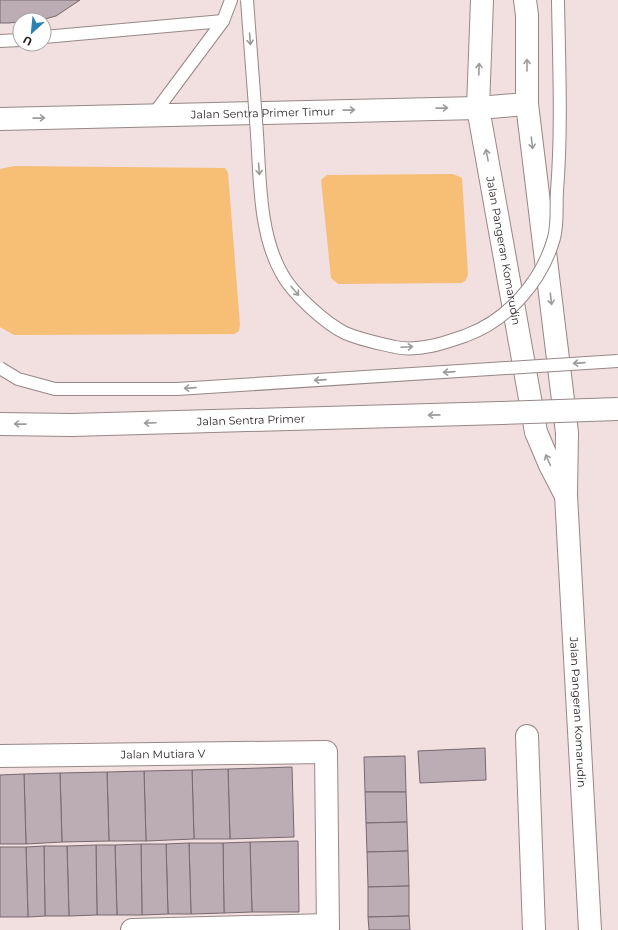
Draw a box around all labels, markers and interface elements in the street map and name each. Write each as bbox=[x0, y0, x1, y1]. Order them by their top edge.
north arrow bbox=[12, 12, 52, 52]
one-way arrow bbox=[246, 32, 253, 45]
text: U bbox=[20, 33, 35, 49]
one-way arrow bbox=[523, 59, 531, 72]
one-way arrow bbox=[475, 63, 483, 76]
street label: Jalan Sentra Primer Timur bbox=[190, 104, 335, 122]
one-way arrow bbox=[435, 104, 448, 112]
one-way arrow bbox=[342, 107, 355, 114]
one-way arrow bbox=[32, 114, 45, 122]
one-way arrow bbox=[528, 136, 536, 149]
one-way arrow bbox=[483, 149, 491, 162]
one-way arrow bbox=[256, 162, 263, 175]
street label: Jalan Pangeran Komarudin bbox=[483, 174, 524, 326]
one-way arrow bbox=[290, 285, 299, 295]
one-way arrow bbox=[547, 292, 555, 305]
one-way arrow bbox=[400, 344, 413, 351]
one-way arrow bbox=[573, 360, 586, 367]
one-way arrow bbox=[443, 368, 456, 375]
one-way arrow bbox=[314, 376, 327, 384]
one-way arrow bbox=[184, 385, 197, 392]
street label: Jalan Sentra Primer bbox=[196, 411, 305, 429]
one-way arrow bbox=[428, 411, 441, 419]
one-way arrow bbox=[144, 419, 157, 426]
one-way arrow bbox=[14, 420, 27, 428]
one-way arrow bbox=[544, 454, 551, 466]
street label: Jalan Pangeran Komarudin bbox=[567, 635, 589, 788]
street label: Jalan Mutiara V bbox=[120, 746, 206, 762]

